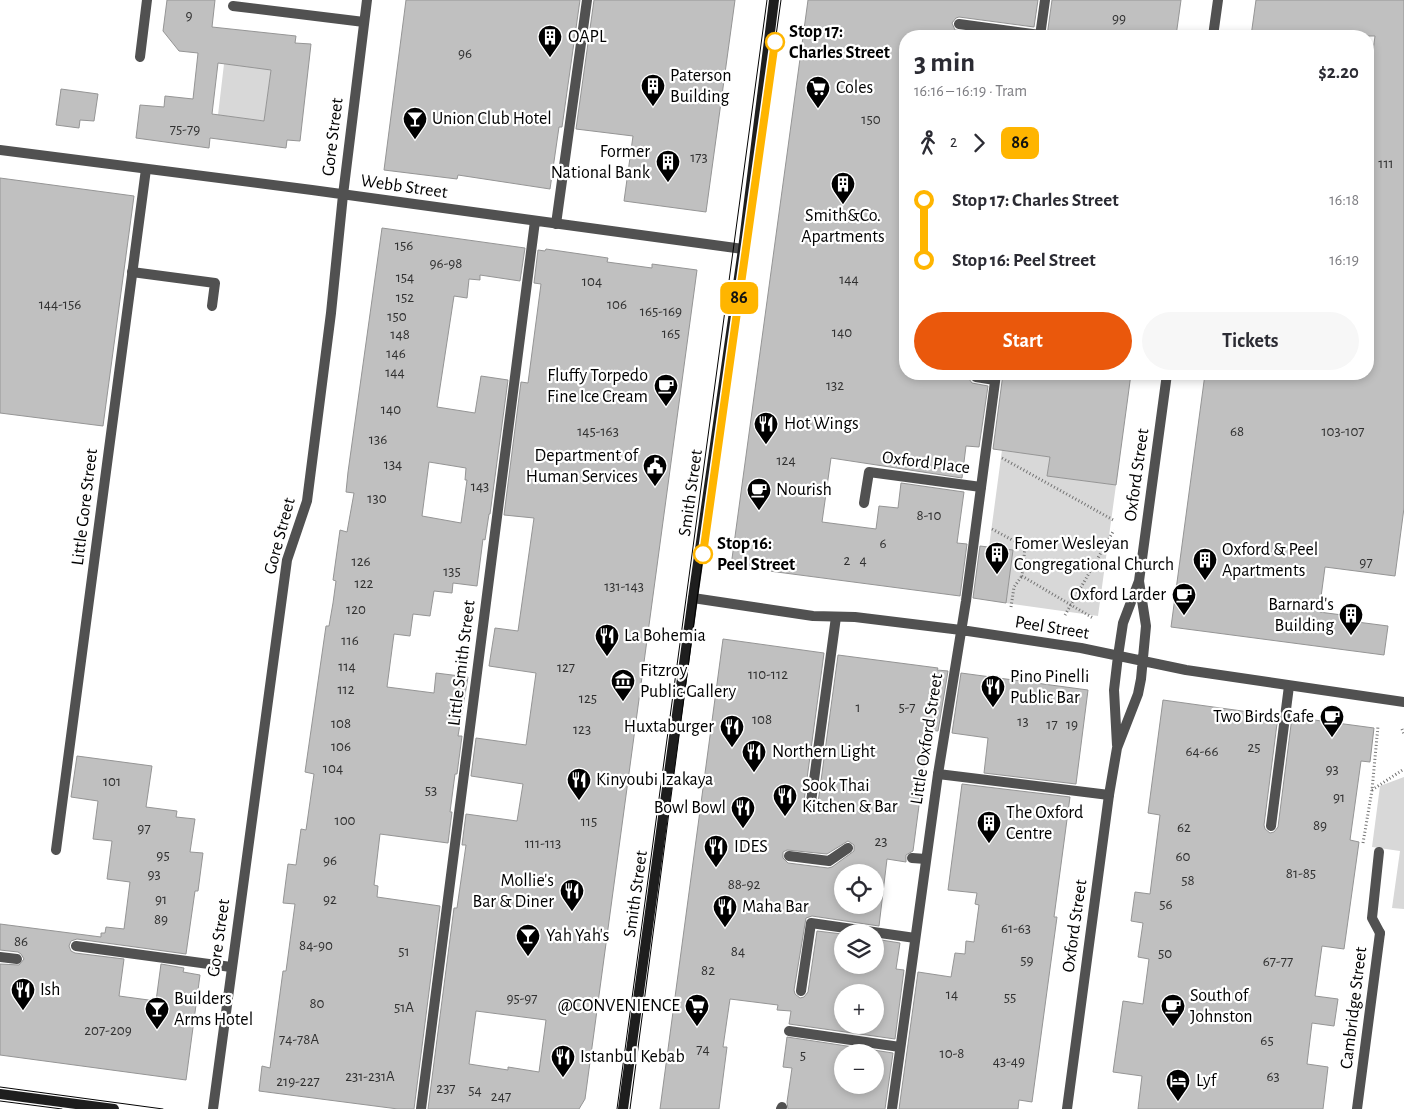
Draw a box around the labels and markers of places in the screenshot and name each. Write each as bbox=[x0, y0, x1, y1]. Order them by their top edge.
place label: Stop 17: Charles Street bbox=[789, 23, 890, 62]
building icon: OAPL bbox=[537, 24, 563, 58]
place label: OAPL bbox=[568, 28, 607, 46]
marker: Stop 17: Charles Street bbox=[765, 32, 785, 52]
place label: Paterson Building bbox=[670, 67, 731, 106]
building icon: Paterson Building bbox=[640, 73, 666, 107]
supermarket icon: Coles bbox=[805, 75, 831, 109]
place label: Coles bbox=[836, 79, 873, 97]
bar icon: Union Club Hotel bbox=[402, 106, 428, 140]
place label: Union Club Hotel bbox=[432, 110, 552, 128]
place label: Former National Bank bbox=[551, 143, 651, 182]
building icon: Former National Bank bbox=[655, 149, 681, 183]
building icon: Smith&Co. Apartments bbox=[830, 171, 856, 205]
place label: Smith&Co. Apartments bbox=[801, 207, 885, 246]
place label: Fluffy Torpedo Fine Ice Cream bbox=[547, 367, 648, 406]
cafe icon: Fluffy Torpedo Fine Ice Cream bbox=[653, 373, 679, 407]
restaurant icon: Hot Wings bbox=[753, 411, 779, 445]
place label: Hot Wings bbox=[784, 415, 859, 433]
place label: Department of Human Services bbox=[526, 447, 640, 486]
public building icon: Department of Human Services bbox=[642, 453, 668, 487]
cafe icon: Nourish bbox=[746, 477, 772, 511]
place label: Nourish bbox=[776, 481, 832, 499]
place label: Stop 16: Peel Street bbox=[717, 535, 795, 574]
place label: Fomer Wesleyan Congregational Church bbox=[1014, 535, 1174, 574]
building icon: Fomer Wesleyan Congregational Church bbox=[984, 541, 1010, 575]
place label: Oxford & Peel Apartments bbox=[1222, 541, 1318, 580]
marker: Stop 16: Peel Street bbox=[693, 544, 713, 564]
building icon: Oxford & Peel Apartments bbox=[1192, 547, 1218, 581]
cafe icon: Oxford Larder bbox=[1171, 582, 1197, 616]
place label: Oxford Larder bbox=[1070, 586, 1166, 604]
place label: Barnard's Building bbox=[1268, 596, 1334, 635]
building icon: Barnard's Building bbox=[1338, 602, 1364, 636]
restaurant icon: La Bohemia bbox=[594, 623, 620, 657]
place label: La Bohemia bbox=[624, 627, 706, 645]
place label: Fitzroy Public Gallery bbox=[640, 662, 736, 701]
museum icon: Fitzroy Public Gallery bbox=[610, 668, 636, 702]
place label: Pino Pinelli Public Bar bbox=[1010, 668, 1089, 707]
restaurant icon: Pino Pinelli Public Bar bbox=[980, 674, 1006, 708]
cafe icon: Two Birds Cafe bbox=[1319, 704, 1345, 738]
place label: Two Birds Cafe bbox=[1213, 708, 1314, 726]
restaurant icon: Huxtaburger bbox=[719, 714, 745, 748]
place label: Huxtaburger bbox=[624, 718, 714, 736]
restaurant icon: Northern Light bbox=[741, 739, 767, 773]
place label: Northern Light bbox=[772, 743, 876, 761]
restaurant icon: Kinyoubi Izakaya bbox=[566, 767, 592, 801]
place label: Kinyoubi Izakaya bbox=[596, 771, 713, 789]
place label: Sook Thai Kitchen & Bar bbox=[802, 777, 898, 816]
restaurant icon: Sook Thai Kitchen & Bar bbox=[772, 783, 798, 817]
restaurant icon: Bowl Bowl bbox=[730, 795, 756, 829]
place label: Bowl Bowl bbox=[654, 799, 726, 817]
place label: The Oxford Centre bbox=[1006, 804, 1083, 843]
building icon: The Oxford Centre bbox=[976, 810, 1002, 844]
restaurant icon: IDES bbox=[703, 834, 729, 868]
place label: IDES bbox=[734, 838, 768, 856]
place label: Mollie's Bar & Diner bbox=[473, 872, 554, 911]
restaurant icon: Mollie's Bar & Diner bbox=[559, 878, 585, 912]
restaurant icon: Maha Bar bbox=[712, 894, 738, 928]
place label: Maha Bar bbox=[742, 898, 809, 916]
bar icon: Yah Yah's bbox=[515, 923, 541, 957]
place label: Yah Yah's bbox=[546, 927, 610, 945]
restaurant icon: Ish bbox=[10, 977, 36, 1011]
place label: Ish bbox=[40, 981, 60, 999]
place label: South of Johnston bbox=[1190, 987, 1253, 1026]
place label: Builders Arms Hotel bbox=[174, 990, 253, 1029]
supermarket icon: @CONVENIENCE bbox=[684, 993, 710, 1027]
cafe icon: South of Johnston bbox=[1160, 993, 1186, 1027]
bar icon: Builders Arms Hotel bbox=[144, 996, 170, 1030]
place label: @CONVENIENCE bbox=[558, 997, 680, 1015]
restaurant icon: Istanbul Kebab bbox=[550, 1044, 576, 1078]
place label: Istanbul Kebab bbox=[580, 1048, 685, 1066]
hotel icon: Lyf bbox=[1165, 1068, 1191, 1102]
place label: Lyf bbox=[1196, 1072, 1218, 1090]

